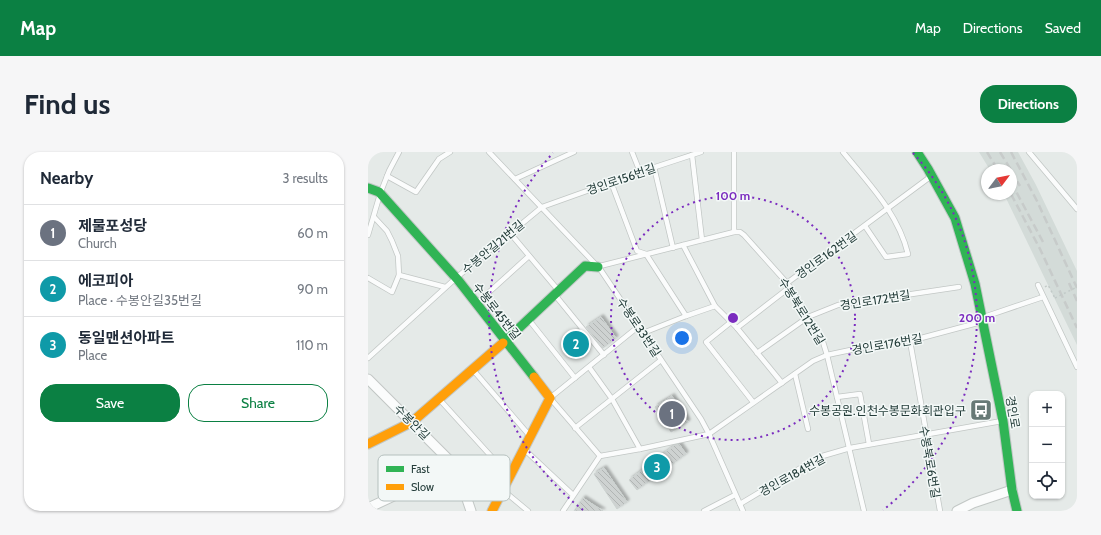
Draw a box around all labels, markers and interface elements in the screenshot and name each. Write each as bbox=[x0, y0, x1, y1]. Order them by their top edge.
text: Map bbox=[20, 17, 56, 40]
text: Map bbox=[915, 19, 941, 37]
text: Directions bbox=[963, 19, 1023, 37]
text: Saved bbox=[1045, 19, 1081, 37]
button: Directions bbox=[980, 85, 1077, 123]
text: Find us bbox=[24, 87, 110, 121]
street label: 경인로156번길 bbox=[584, 160, 658, 198]
north arrow bbox=[981, 164, 1017, 200]
text: Nearby bbox=[40, 168, 93, 188]
text: 3 results bbox=[282, 170, 328, 186]
text: 100 m bbox=[716, 188, 750, 203]
text: 제물포성당 bbox=[78, 217, 147, 235]
street label: 수봉안길21번길 bbox=[459, 217, 527, 277]
text: 1 bbox=[51, 225, 55, 241]
text: 60 m bbox=[297, 225, 328, 241]
street label: 경인로162번길 bbox=[792, 228, 860, 282]
text: Church bbox=[78, 235, 117, 251]
text: 에코피아 bbox=[78, 272, 133, 290]
street label: 수봉북로12번길 bbox=[775, 275, 829, 347]
street label: 수봉로45번길 bbox=[470, 279, 524, 343]
text: 2 bbox=[50, 281, 56, 297]
text: 90 m bbox=[297, 281, 328, 297]
street label: 경인로172번길 bbox=[839, 287, 911, 313]
text: Place · 수봉안길35번길 bbox=[78, 292, 202, 308]
street label: 수봉로33번길 bbox=[614, 295, 664, 359]
text: 200 m bbox=[959, 310, 995, 325]
centre of rings bbox=[726, 311, 740, 325]
your location bbox=[672, 328, 692, 348]
text: 동일맨션아파트 bbox=[78, 329, 175, 347]
pin: 2 bbox=[563, 329, 589, 359]
street label: 경인로176번길 bbox=[850, 330, 924, 358]
text: 3 bbox=[49, 337, 57, 353]
text: 110 m bbox=[296, 337, 328, 353]
text: Place bbox=[78, 347, 107, 363]
button: Save bbox=[40, 384, 180, 422]
button: Share bbox=[188, 384, 328, 422]
map controls bbox=[1029, 391, 1065, 499]
button: + bbox=[1029, 391, 1065, 427]
street label: 경인로 bbox=[1003, 394, 1023, 430]
bus stop icon: 수봉공원.인천수봉문화회관입구 bbox=[968, 397, 994, 423]
pin: 1 bbox=[659, 399, 685, 429]
street label: 수봉안길 bbox=[391, 401, 433, 443]
place label: 수봉공원.인천수봉문화회관입구 bbox=[809, 403, 966, 418]
street label: 수봉북로6번길 bbox=[916, 425, 944, 499]
button: − bbox=[1029, 427, 1065, 463]
street label: 경인로184번길 bbox=[756, 451, 828, 499]
pin: 3 bbox=[644, 452, 670, 482]
legend bbox=[378, 455, 510, 501]
text: Fast bbox=[411, 462, 430, 476]
button: locate bbox=[1029, 463, 1065, 499]
text: Slow bbox=[411, 480, 434, 494]

